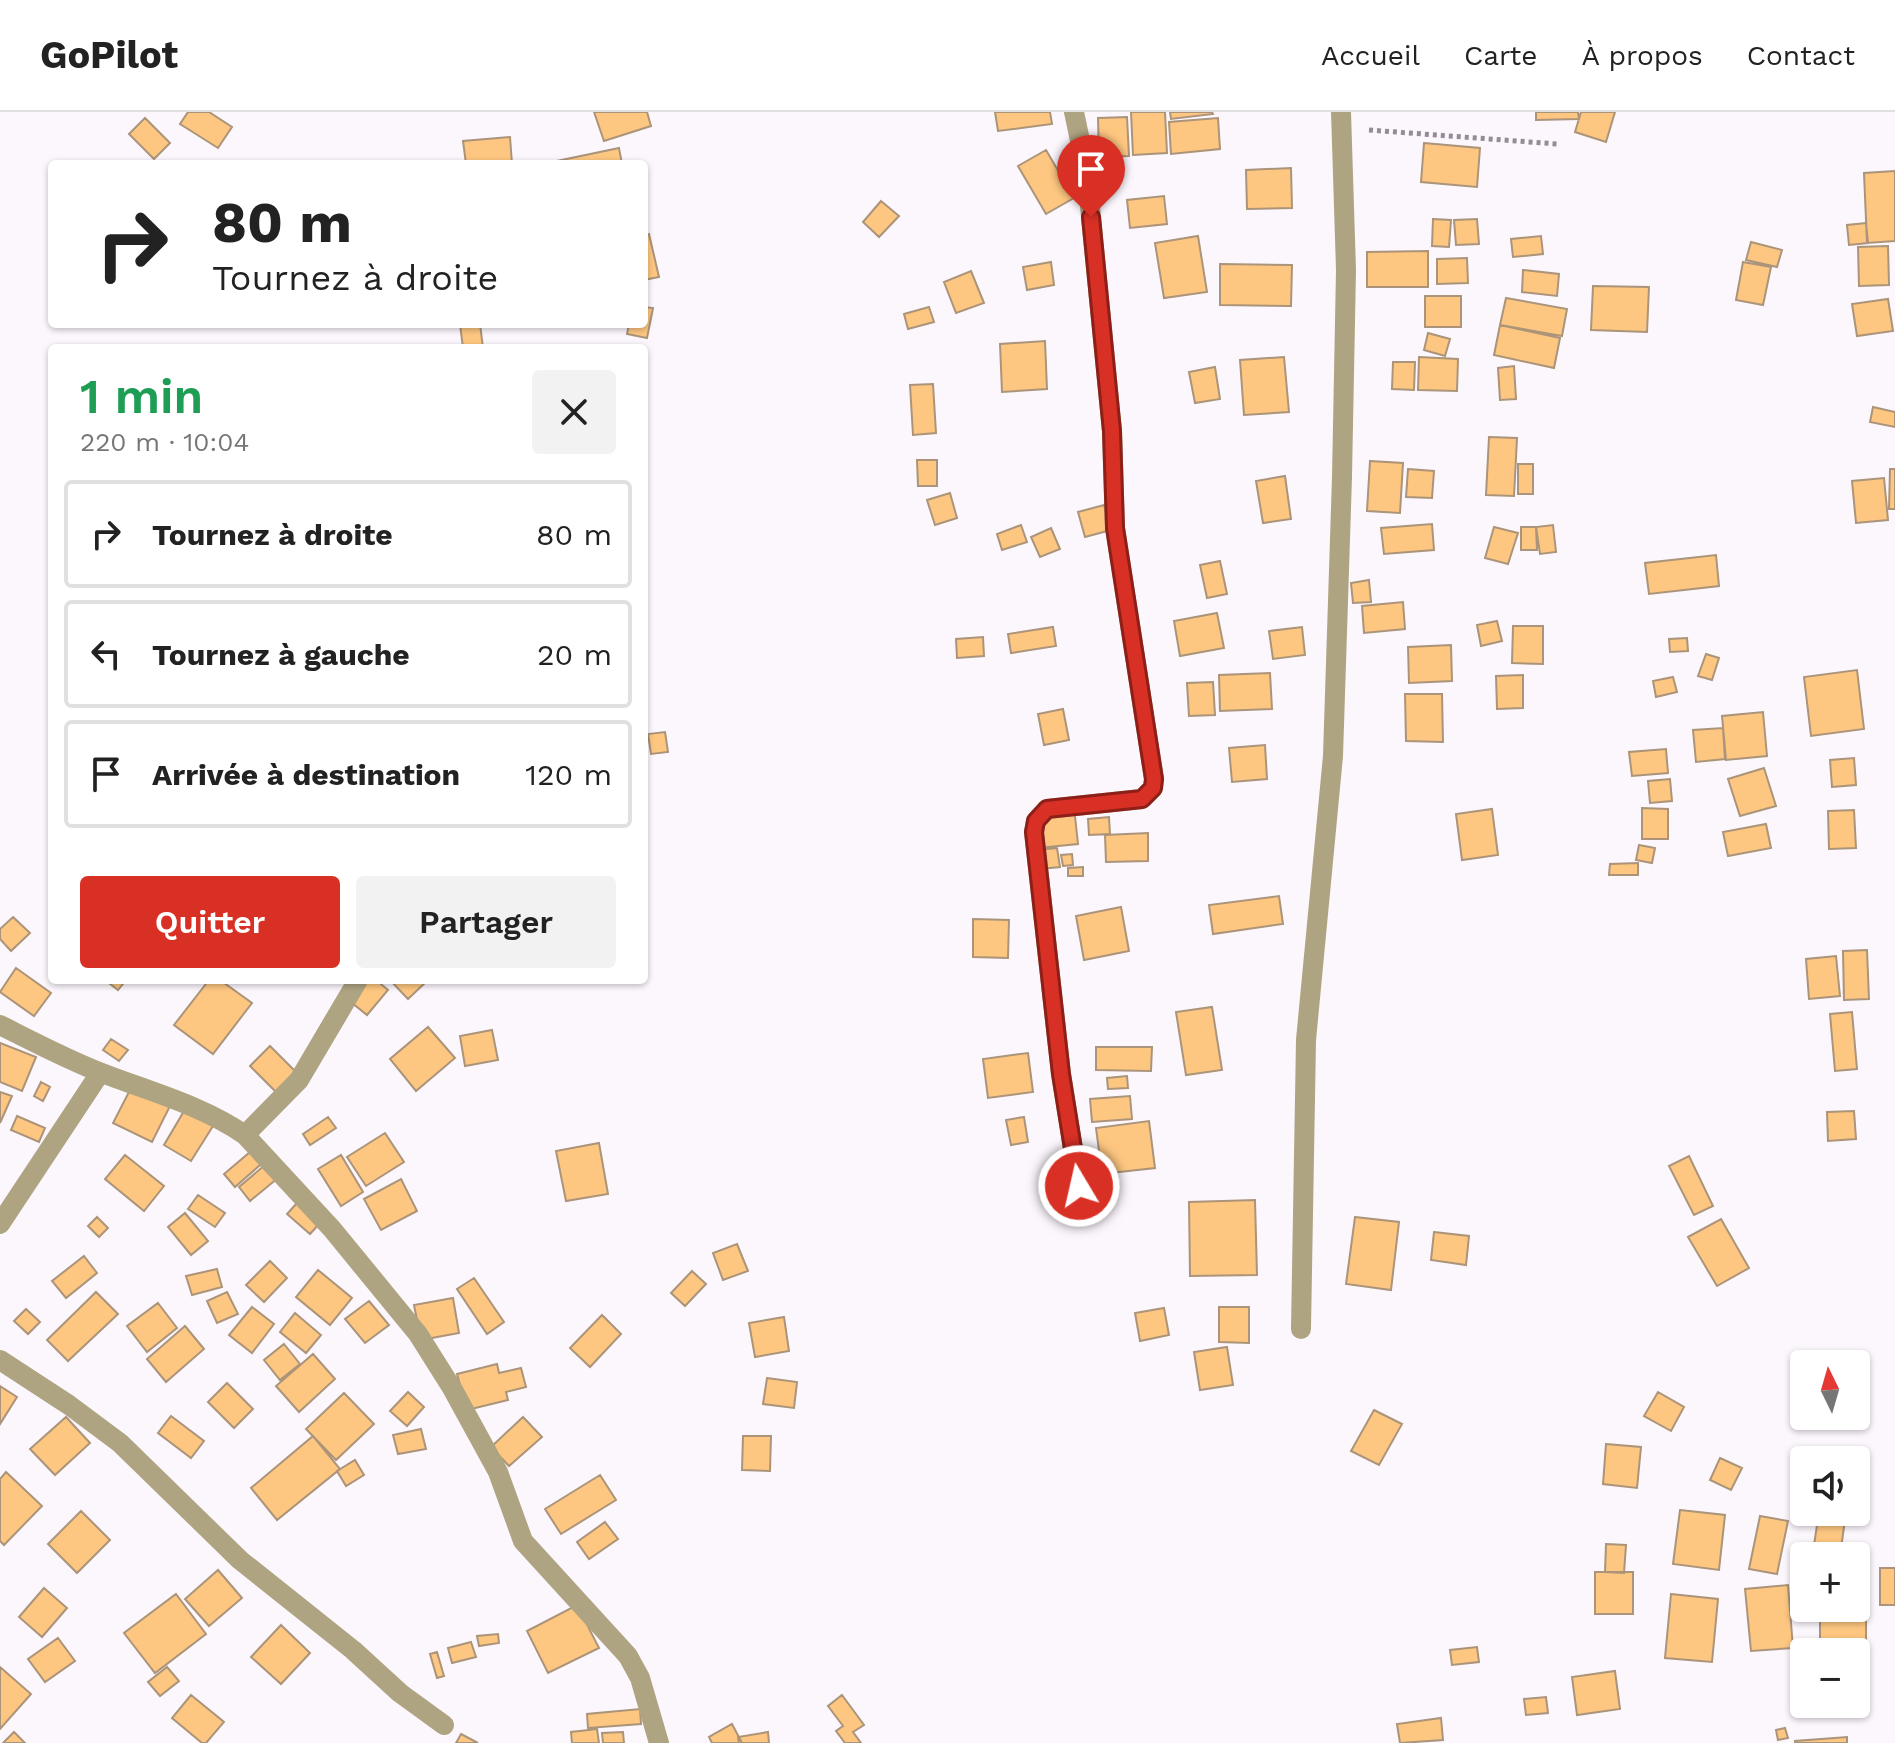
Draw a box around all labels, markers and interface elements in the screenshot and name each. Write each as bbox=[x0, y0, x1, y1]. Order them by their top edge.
text: GoPilot bbox=[40, 33, 178, 77]
text: Accueil bbox=[1321, 39, 1420, 72]
text: Carte bbox=[1464, 39, 1538, 72]
text: À propos bbox=[1582, 39, 1703, 72]
text: Contact bbox=[1747, 39, 1855, 72]
pin bbox=[1057, 135, 1125, 217]
icon: arrive bbox=[1069, 147, 1113, 191]
text: 80 m bbox=[212, 190, 352, 256]
icon: right bbox=[80, 192, 184, 296]
text: Tournez à droite bbox=[212, 257, 498, 299]
text: 1 min bbox=[80, 368, 203, 425]
button: close bbox=[532, 370, 616, 454]
text: 220 m · 10:04 bbox=[80, 427, 249, 457]
icon: right bbox=[84, 512, 128, 556]
text: Tournez à droite bbox=[152, 517, 393, 552]
text: 80 m bbox=[536, 517, 612, 552]
icon: left bbox=[84, 632, 128, 676]
text: Tournez à gauche bbox=[152, 637, 410, 672]
text: 20 m bbox=[537, 637, 612, 672]
icon: arrive bbox=[84, 752, 128, 796]
text: Arrivée à destination bbox=[152, 757, 460, 792]
text: 120 m bbox=[525, 757, 612, 792]
button: Quitter bbox=[80, 876, 340, 968]
button: Partager bbox=[356, 876, 616, 968]
position arrow bbox=[1037, 1144, 1121, 1228]
north arrow bbox=[1790, 1350, 1870, 1430]
map controls bbox=[1790, 1350, 1870, 1718]
button: sound bbox=[1790, 1446, 1870, 1526]
button: + bbox=[1790, 1542, 1870, 1622]
button: − bbox=[1790, 1638, 1870, 1718]

